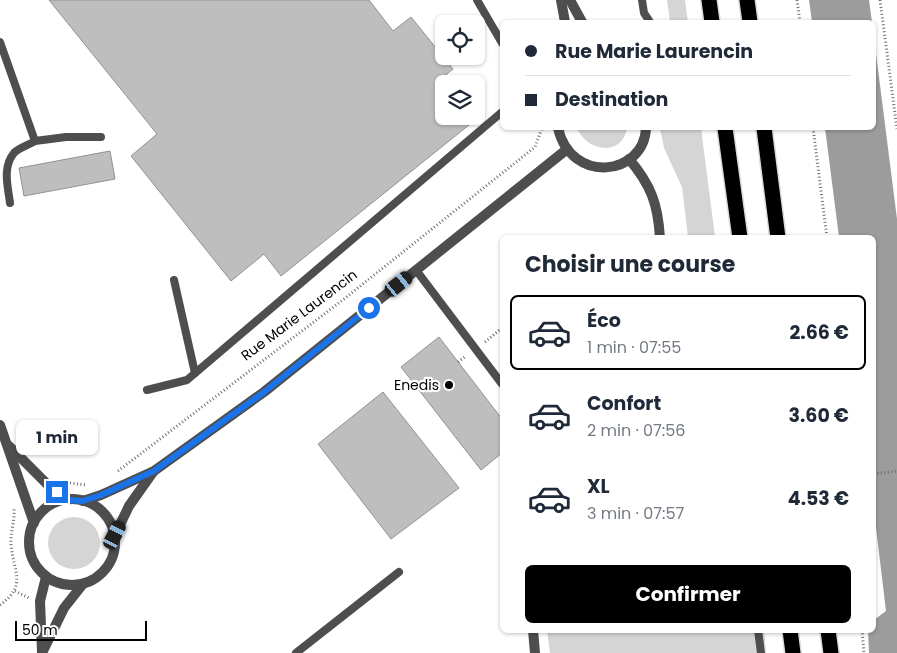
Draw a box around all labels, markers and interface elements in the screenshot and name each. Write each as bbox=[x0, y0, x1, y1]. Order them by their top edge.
map controls bbox=[435, 15, 485, 125]
button: locate bbox=[435, 15, 485, 65]
text: Rue Marie Laurencin bbox=[555, 38, 753, 65]
button: layers bbox=[435, 75, 485, 125]
text: Destination bbox=[555, 86, 668, 113]
text: Choisir une course bbox=[525, 249, 735, 280]
street label: Rue Marie Laurencin bbox=[237, 265, 361, 365]
car bbox=[382, 269, 415, 299]
route start bbox=[358, 297, 380, 319]
text: Éco bbox=[587, 307, 621, 334]
icon: car bbox=[527, 310, 572, 355]
text: 2.66 € bbox=[789, 319, 849, 346]
text: 1 min · 07:55 bbox=[587, 336, 681, 359]
place label: Enedis bbox=[394, 375, 439, 395]
marker: Enedis bbox=[443, 379, 455, 391]
text: Confort bbox=[587, 390, 661, 417]
icon: car bbox=[527, 393, 572, 438]
text: 3.60 € bbox=[789, 402, 849, 429]
text: 2 min · 07:56 bbox=[587, 419, 685, 442]
callout: 1 min bbox=[16, 420, 98, 454]
text: 1 min bbox=[36, 426, 78, 449]
text: XL bbox=[587, 473, 610, 500]
icon: car bbox=[527, 476, 572, 521]
route end bbox=[46, 481, 68, 503]
text: 4.53 € bbox=[788, 485, 849, 512]
text: 3 min · 07:57 bbox=[587, 502, 684, 525]
car bbox=[101, 518, 128, 552]
button: Confirmer bbox=[525, 565, 851, 623]
scale bar bbox=[15, 618, 148, 641]
text: 50 m bbox=[22, 620, 58, 640]

